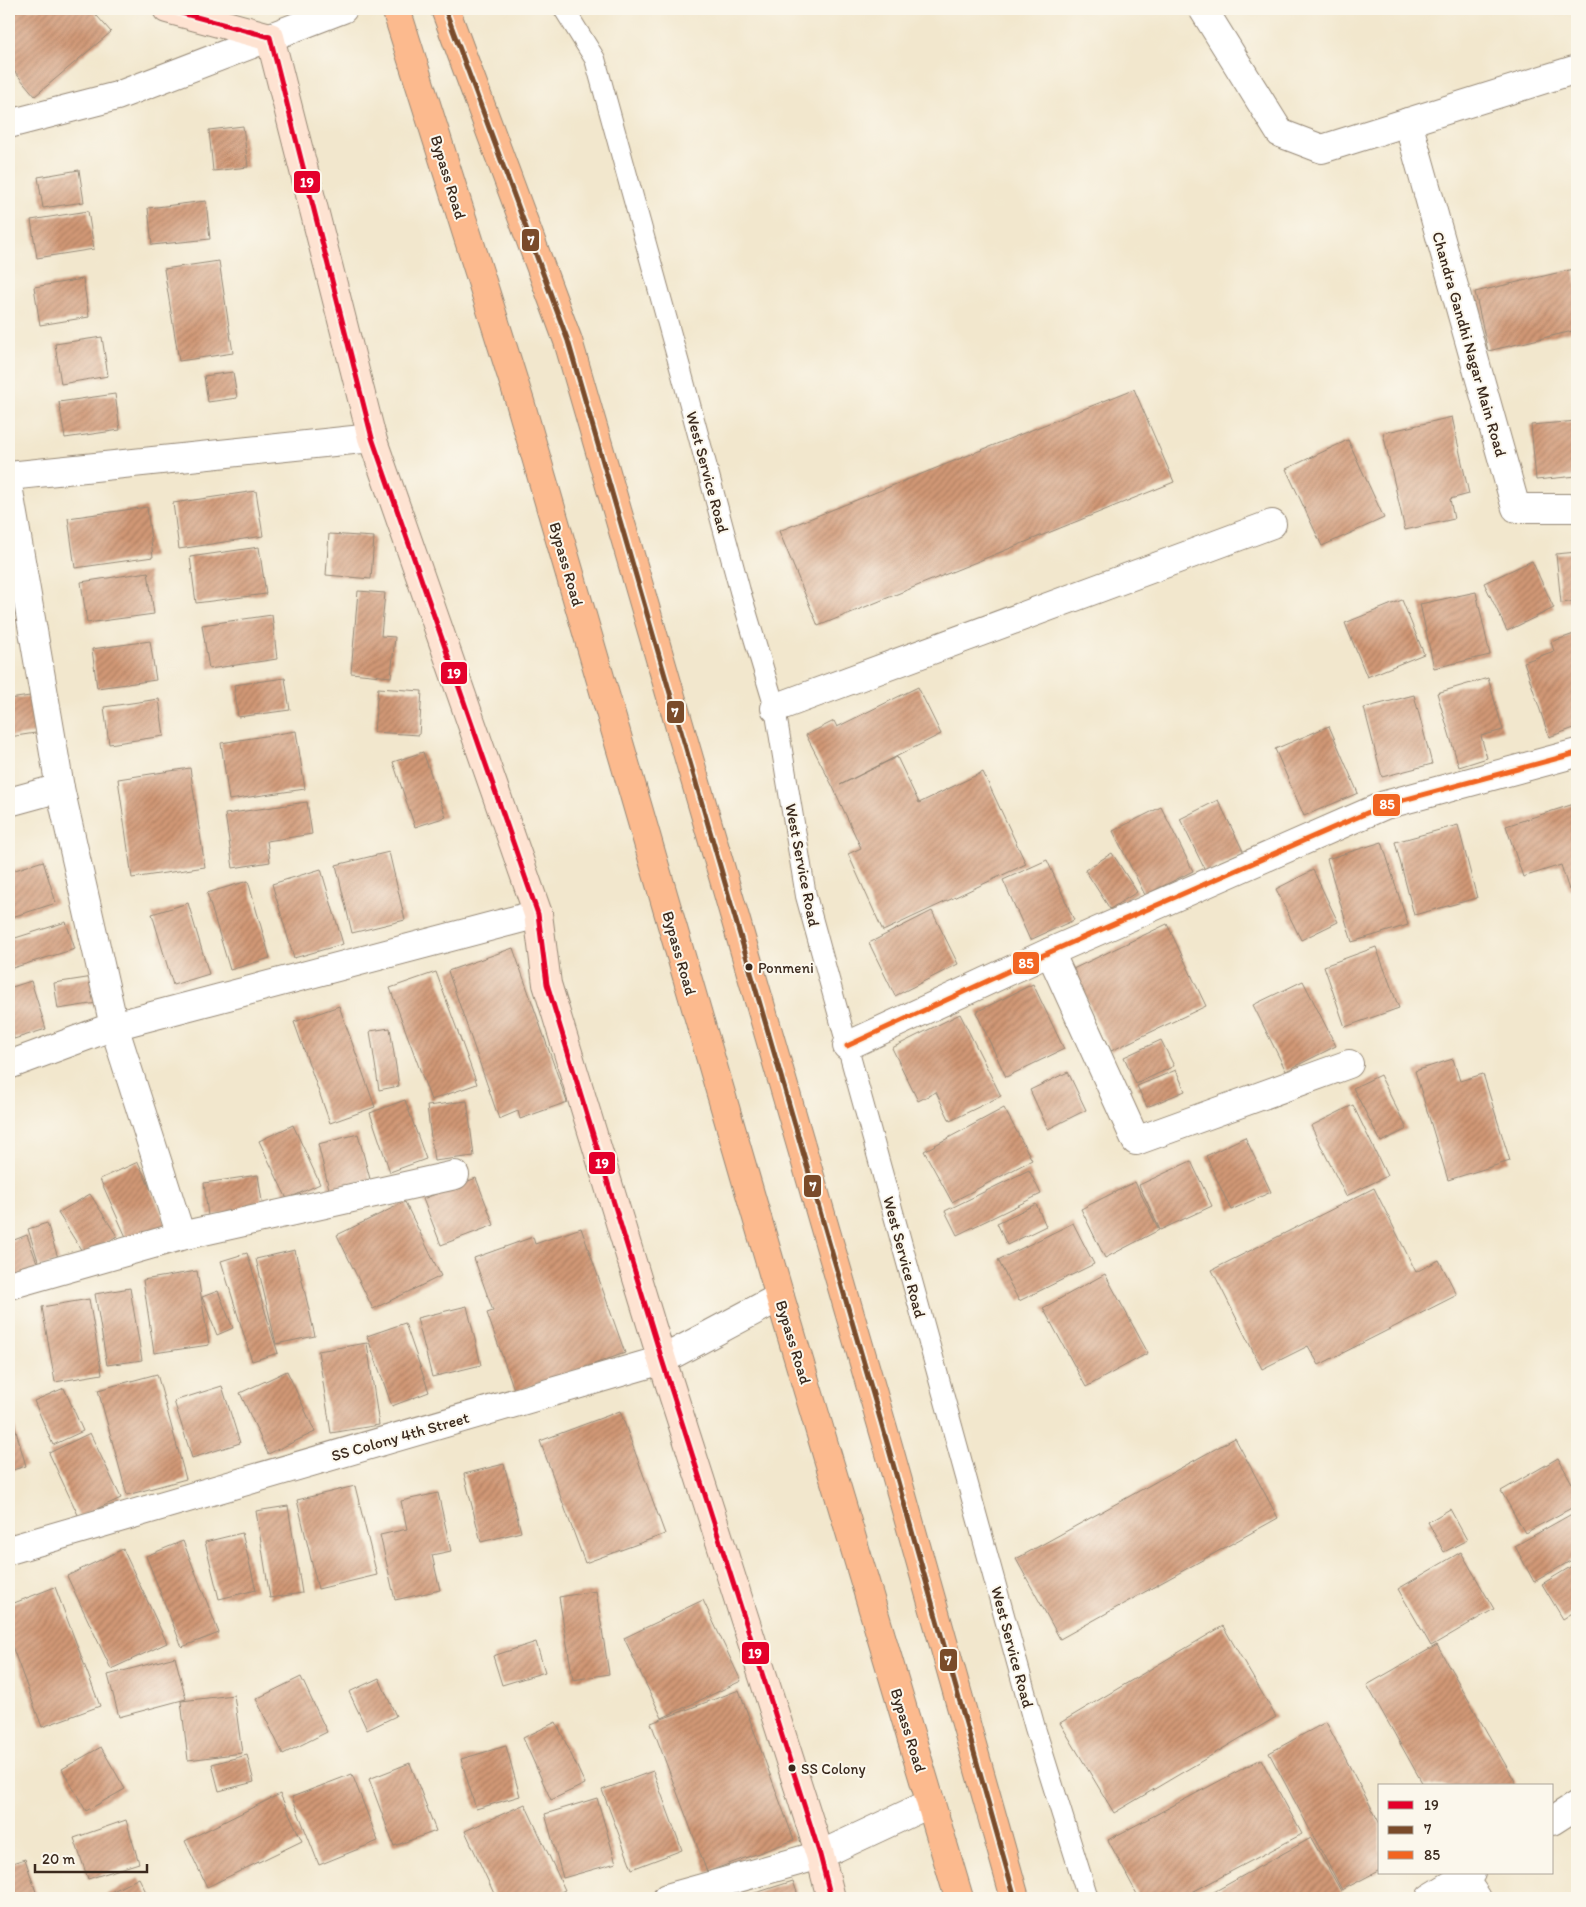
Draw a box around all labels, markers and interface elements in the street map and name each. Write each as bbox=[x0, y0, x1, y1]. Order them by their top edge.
street label: Bypass Road bbox=[427, 133, 470, 222]
line badge: 19 bbox=[293, 170, 321, 194]
text: 19 bbox=[300, 174, 314, 191]
line badge: 7 bbox=[521, 228, 540, 252]
street label: Chandra Gandhi Nagar Main Road bbox=[1428, 229, 1511, 459]
text: 7 bbox=[527, 232, 535, 249]
street label: West Service Road bbox=[682, 409, 733, 535]
street label: Bypass Road bbox=[545, 520, 588, 609]
line badge: 19 bbox=[440, 661, 468, 685]
text: 19 bbox=[447, 665, 461, 682]
line badge: 7 bbox=[666, 700, 685, 724]
text: 7 bbox=[671, 704, 679, 721]
line badge: 85 bbox=[1372, 793, 1401, 817]
text: 85 bbox=[1379, 796, 1395, 813]
street label: West Service Road bbox=[781, 802, 824, 929]
street label: Bypass Road bbox=[658, 909, 701, 998]
line badge: 85 bbox=[1012, 951, 1040, 975]
text: 85 bbox=[1018, 955, 1034, 972]
place label: Ponmeni bbox=[758, 959, 814, 977]
marker: Ponmeni bbox=[744, 962, 754, 972]
line badge: 19 bbox=[588, 1151, 616, 1175]
text: 19 bbox=[595, 1155, 609, 1172]
line badge: 7 bbox=[803, 1174, 822, 1198]
text: 7 bbox=[809, 1178, 817, 1195]
street label: West Service Road bbox=[879, 1194, 930, 1320]
street label: Bypass Road bbox=[772, 1298, 815, 1387]
street label: SS Colony 4th Street bbox=[329, 1408, 471, 1465]
street label: West Service Road bbox=[987, 1584, 1038, 1710]
line badge: 19 bbox=[741, 1641, 770, 1665]
text: 19 bbox=[748, 1645, 762, 1662]
line badge: 7 bbox=[939, 1648, 958, 1672]
text: 7 bbox=[944, 1652, 952, 1669]
street label: Bypass Road bbox=[887, 1686, 930, 1775]
place label: SS Colony bbox=[801, 1760, 866, 1778]
marker: SS Colony bbox=[787, 1763, 797, 1773]
legend bbox=[1378, 1784, 1554, 1874]
text: 19 bbox=[1424, 1796, 1439, 1814]
text: 7 bbox=[1424, 1820, 1432, 1838]
scale bar bbox=[35, 1842, 148, 1874]
text: 85 bbox=[1424, 1846, 1440, 1864]
text: 20 m bbox=[42, 1850, 76, 1868]

